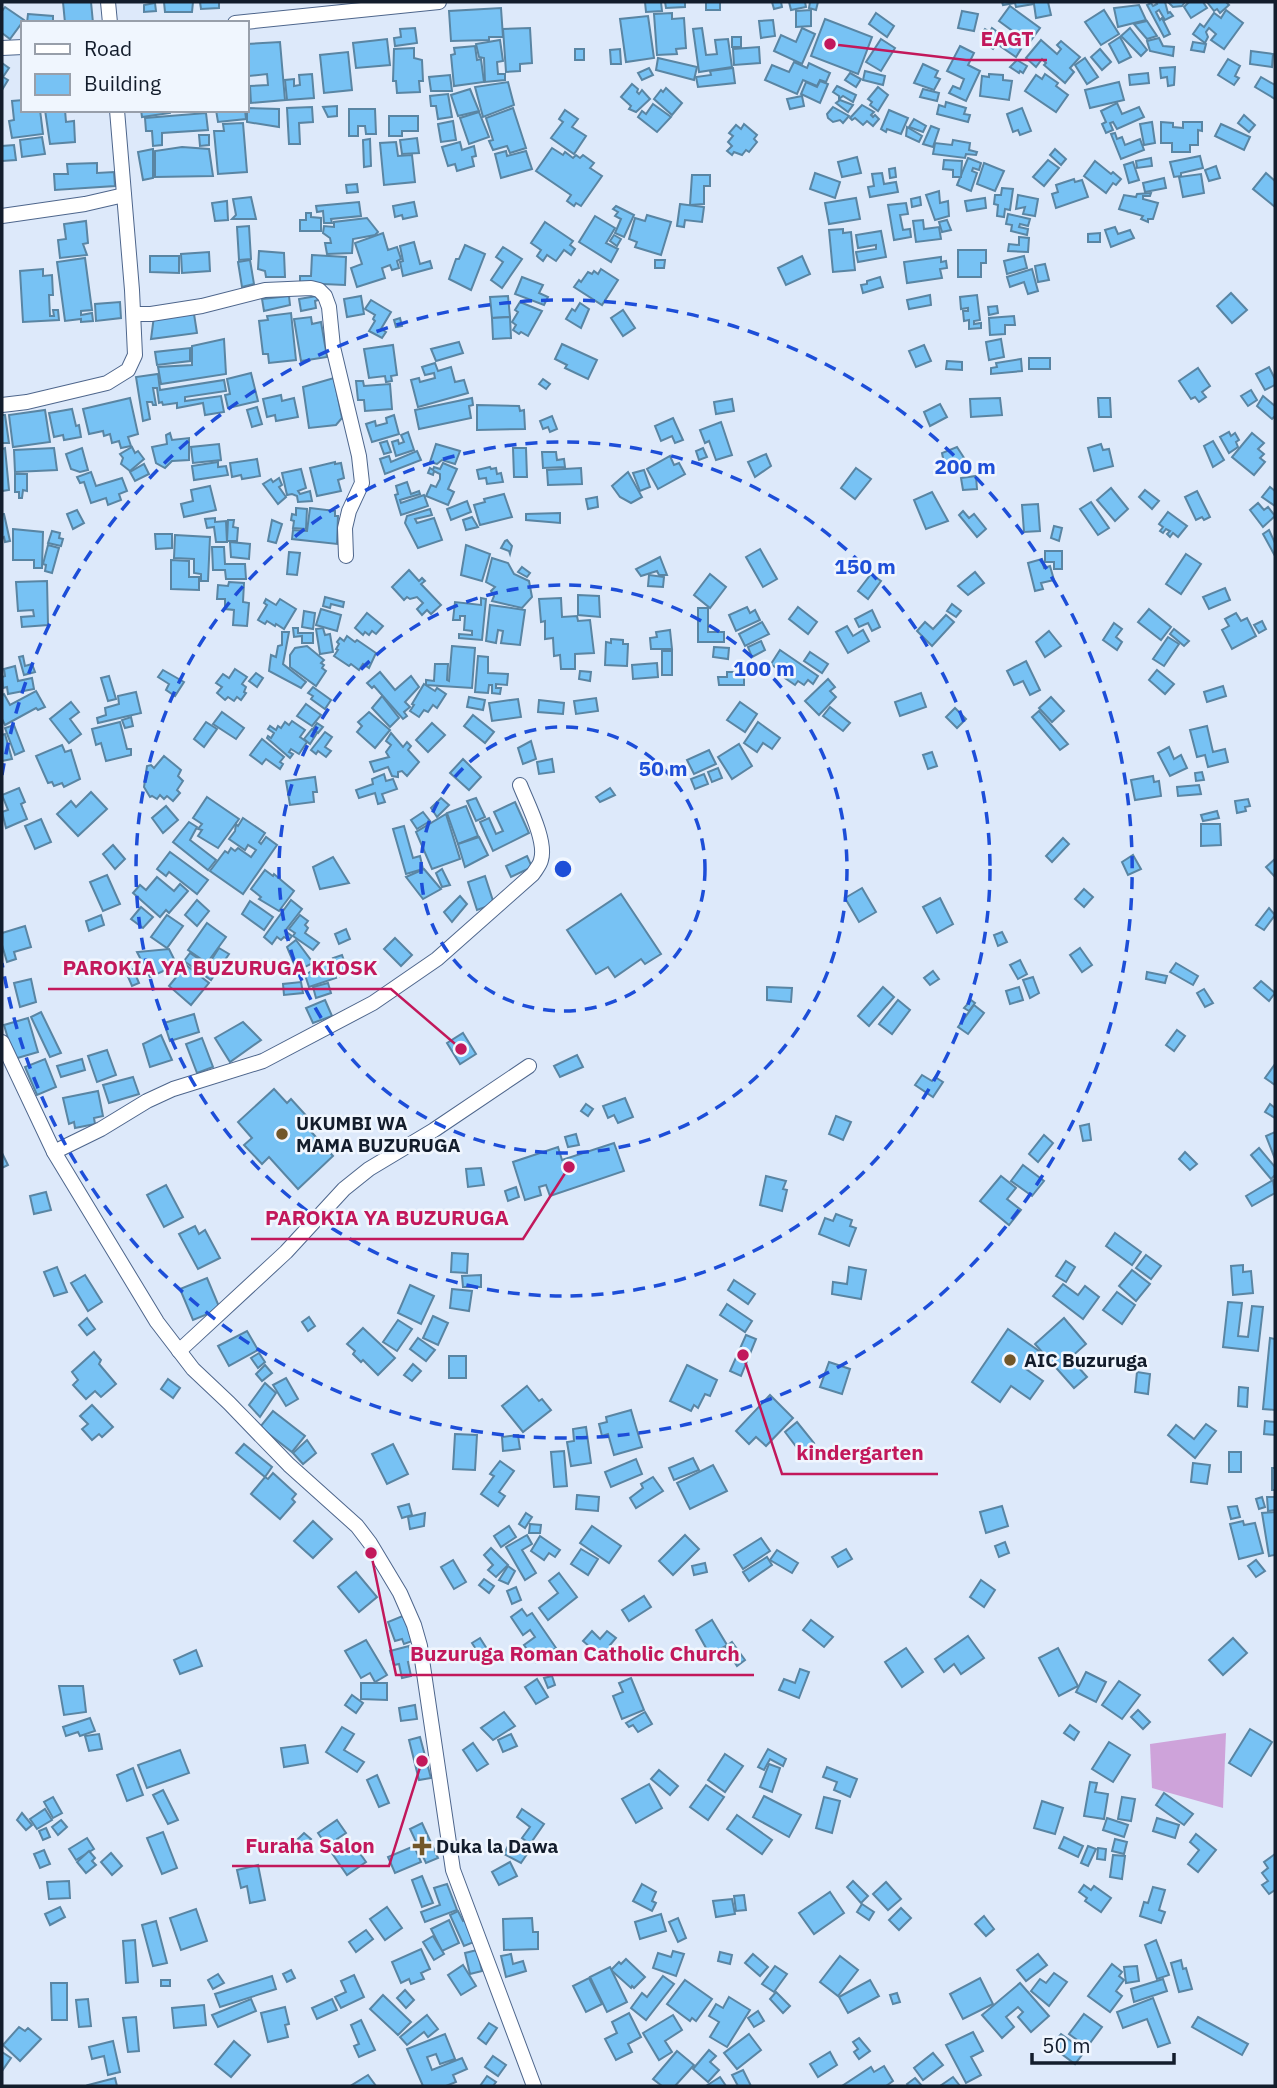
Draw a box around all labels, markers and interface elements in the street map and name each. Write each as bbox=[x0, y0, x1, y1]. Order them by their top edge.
callout: EAGT bbox=[966, 18, 1047, 60]
legend bbox=[21, 21, 248, 112]
text: EAGT bbox=[980, 24, 1034, 52]
text: Road bbox=[84, 34, 132, 62]
text: Building bbox=[84, 69, 161, 97]
text: 200 m bbox=[934, 452, 996, 480]
text: 150 m bbox=[834, 552, 896, 580]
text: 100 m bbox=[733, 654, 795, 682]
text: 50 m bbox=[639, 754, 687, 782]
centre of rings bbox=[551, 857, 575, 881]
callout: PAROKIA YA BUZURUGA KIOSK bbox=[48, 947, 391, 989]
text: PAROKIA YA BUZURUGA KIOSK bbox=[62, 953, 378, 981]
place label: UKUMBI WA MAMA BUZURUGA bbox=[296, 1111, 461, 1157]
marker: UKUMBI WA MAMA BUZURUGA bbox=[274, 1126, 290, 1142]
callout: PAROKIA YA BUZURUGA bbox=[251, 1197, 523, 1239]
text: PAROKIA YA BUZURUGA bbox=[265, 1203, 509, 1231]
place label: AIC Buzuruga bbox=[1024, 1348, 1148, 1372]
marker: AIC Buzuruga bbox=[1002, 1352, 1018, 1368]
callout: kindergarten bbox=[782, 1432, 938, 1474]
text: kindergarten bbox=[796, 1438, 924, 1466]
callout: Buzuruga Roman Catholic Church bbox=[396, 1633, 754, 1675]
text: Buzuruga Roman Catholic Church bbox=[410, 1639, 740, 1667]
callout: Furaha Salon bbox=[232, 1824, 389, 1866]
text: Furaha Salon bbox=[245, 1831, 375, 1859]
place label: Duka la Dawa bbox=[436, 1834, 559, 1858]
marker: Duka la Dawa bbox=[414, 1838, 430, 1854]
scale bar bbox=[1032, 2022, 1174, 2066]
text: 50 m bbox=[1042, 2031, 1091, 2059]

